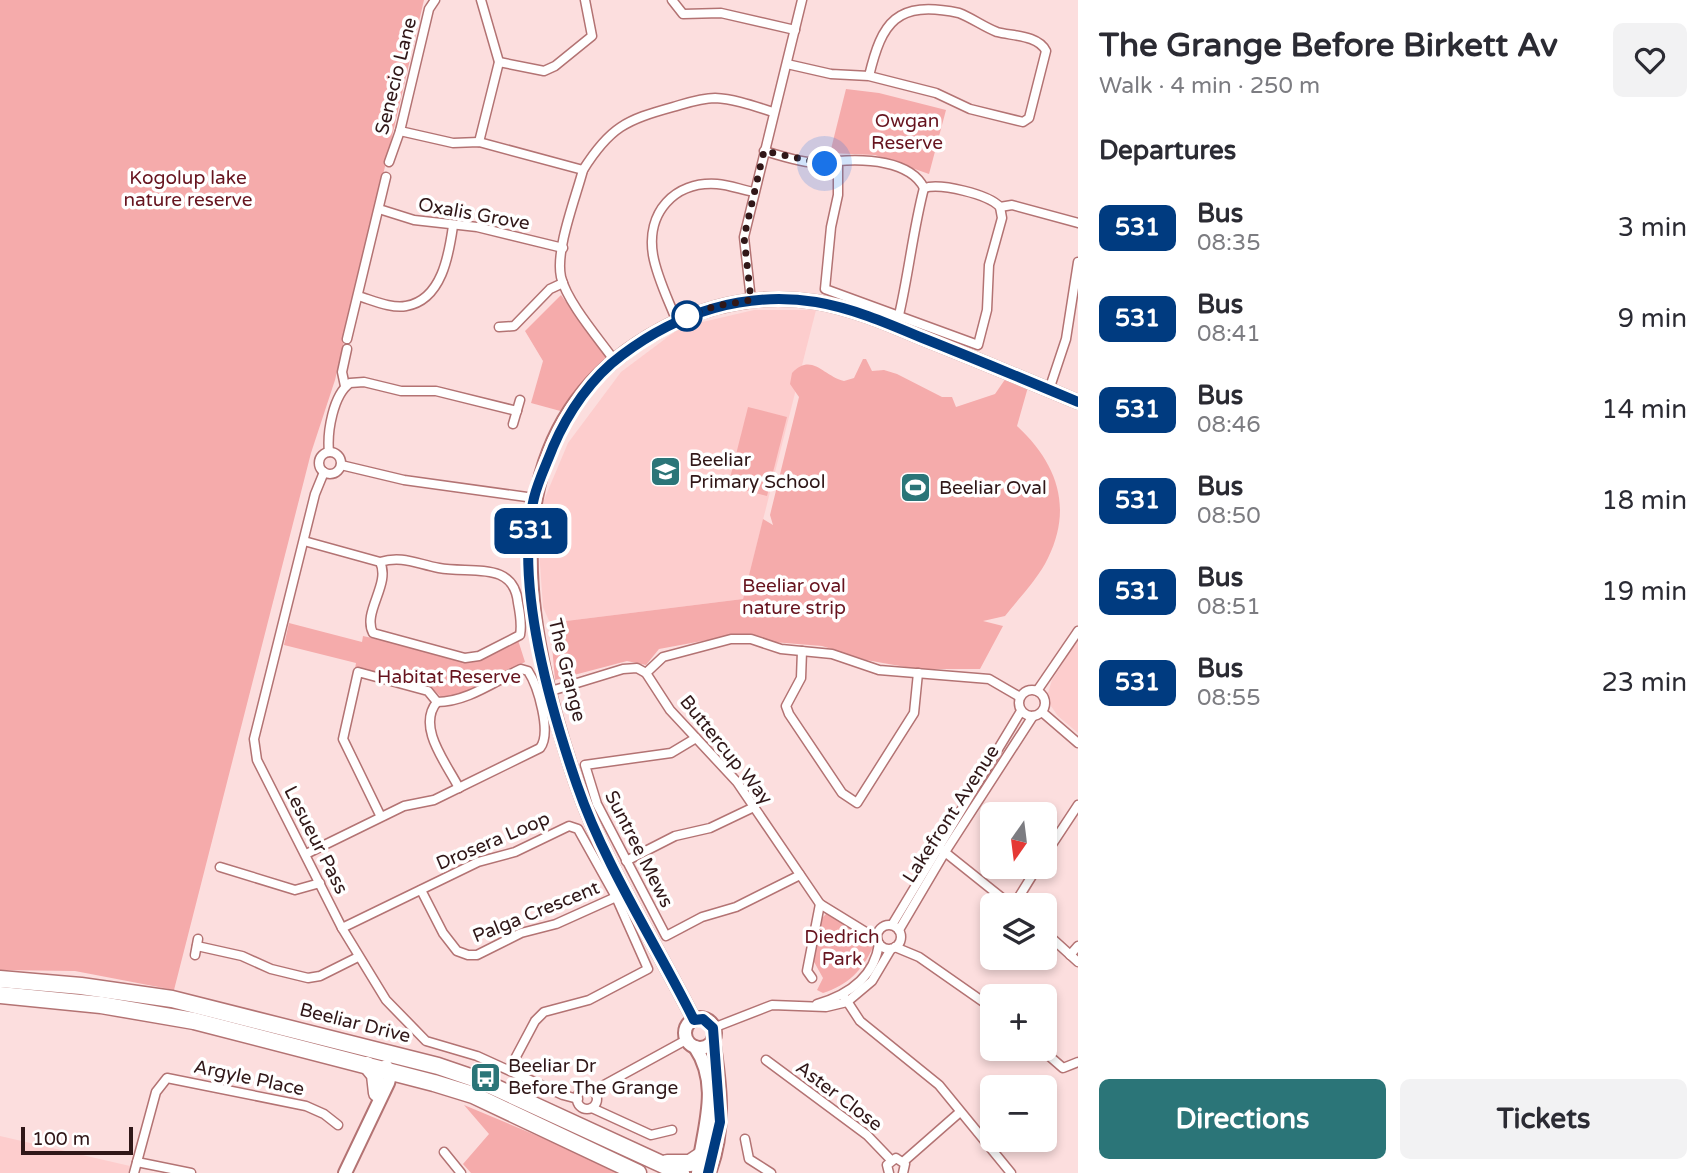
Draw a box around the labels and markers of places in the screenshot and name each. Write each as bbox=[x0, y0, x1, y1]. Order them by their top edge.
unlabelled marker bbox=[672, 301, 702, 331]
place label: Beeliar Primary School bbox=[689, 449, 825, 493]
school or university icon: Beeliar Primary School bbox=[649, 454, 683, 488]
sports icon: Beeliar Oval bbox=[899, 471, 933, 505]
place label: Beeliar Oval bbox=[939, 477, 1047, 499]
place label: Beeliar Dr Before The Grange bbox=[508, 1055, 678, 1099]
bus stop icon: Beeliar Dr Before The Grange bbox=[468, 1060, 502, 1094]

